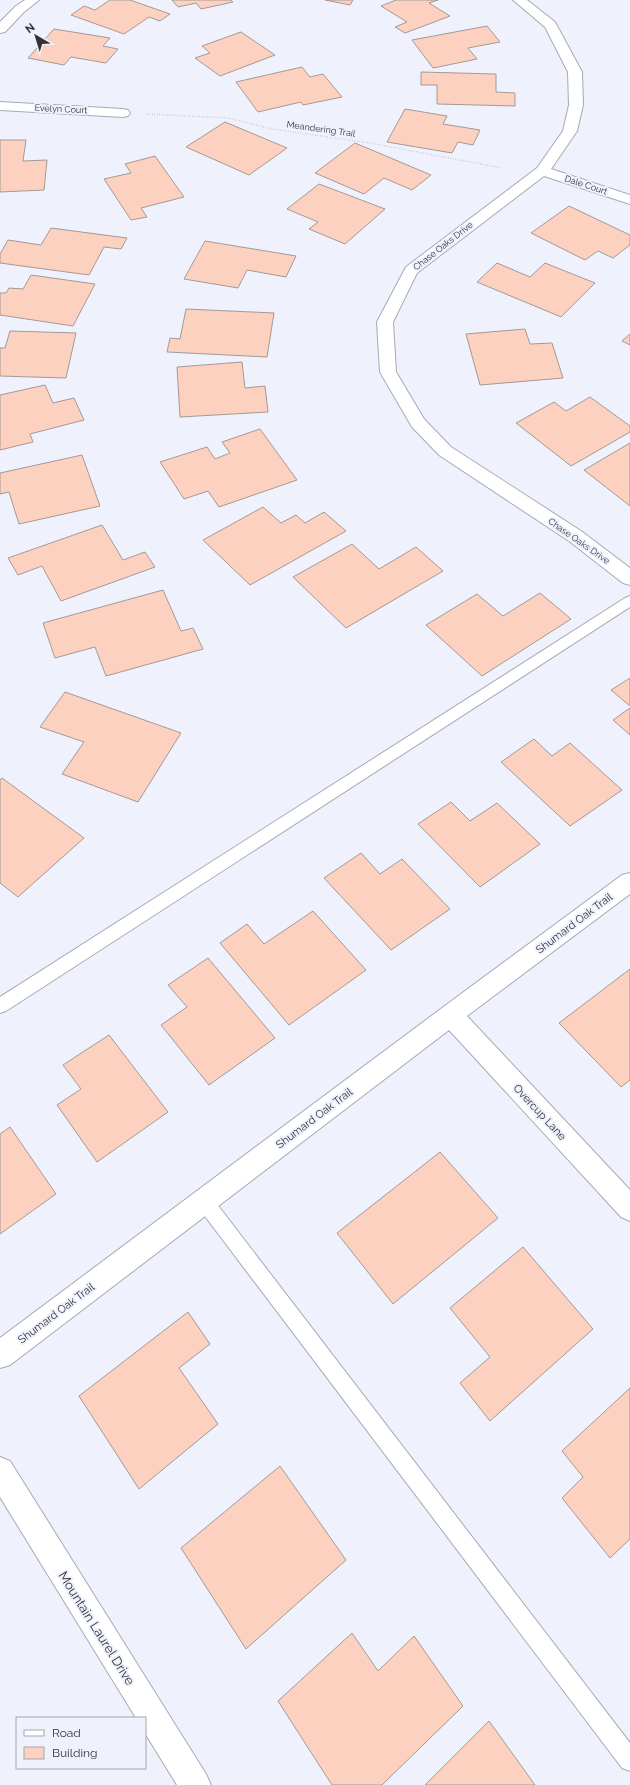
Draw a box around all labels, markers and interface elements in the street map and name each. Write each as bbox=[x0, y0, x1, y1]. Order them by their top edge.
north arrow bbox=[16, 16, 56, 56]
text: N bbox=[23, 21, 37, 36]
street label: Evelyn Court bbox=[34, 103, 88, 115]
street label: Meandering Trail bbox=[286, 119, 357, 139]
street label: Dale Court bbox=[563, 173, 609, 197]
street label: Chase Oaks Drive bbox=[411, 219, 475, 272]
street label: Chase Oaks Drive bbox=[546, 516, 612, 566]
street label: Shumard Oak Trail bbox=[533, 890, 615, 956]
street label: Overcup Lane bbox=[510, 1082, 569, 1143]
street label: Shumard Oak Trail bbox=[273, 1085, 355, 1151]
street label: Shumard Oak Trail bbox=[15, 1280, 97, 1346]
street label: Mountain Laurel Drive bbox=[55, 1569, 138, 1688]
legend bbox=[16, 1717, 146, 1769]
text: Road bbox=[52, 1726, 81, 1740]
text: Building bbox=[52, 1746, 98, 1760]

